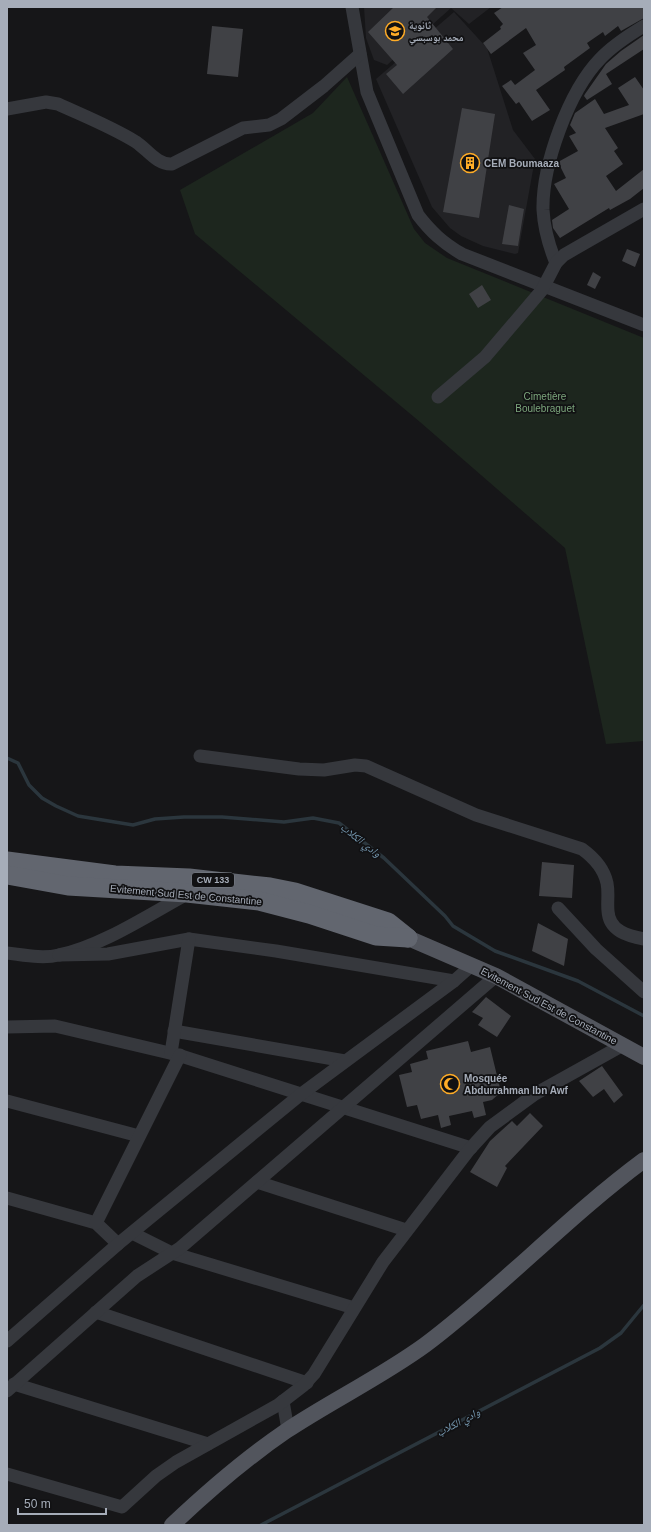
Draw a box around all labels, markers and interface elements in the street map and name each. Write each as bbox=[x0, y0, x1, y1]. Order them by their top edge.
school or university icon: ثانوية محمد بوسبسي bbox=[384, 20, 406, 42]
place label: ثانوية محمد بوسبسي bbox=[409, 20, 464, 45]
building icon: CEM Boumaaza bbox=[459, 152, 481, 174]
place label: CEM Boumaaza bbox=[484, 158, 559, 169]
park label: Cimetière Boulebraguet bbox=[515, 391, 575, 414]
water label: وادي الكلاب bbox=[337, 821, 383, 862]
road number: CW 133 bbox=[192, 873, 234, 887]
street label: Evitement Sud Est de Constantine bbox=[110, 883, 263, 907]
street label: Evitement Sud Est de Constantine bbox=[479, 965, 619, 1047]
mosque icon: Mosquée Abdurrahman Ibn Awf bbox=[439, 1073, 461, 1095]
place label: Mosquée Abdurrahman Ibn Awf bbox=[464, 1073, 569, 1096]
water label: وادي الكلاب bbox=[434, 1406, 483, 1441]
scale bar bbox=[18, 1490, 106, 1516]
text: 50 m bbox=[24, 1497, 51, 1511]

